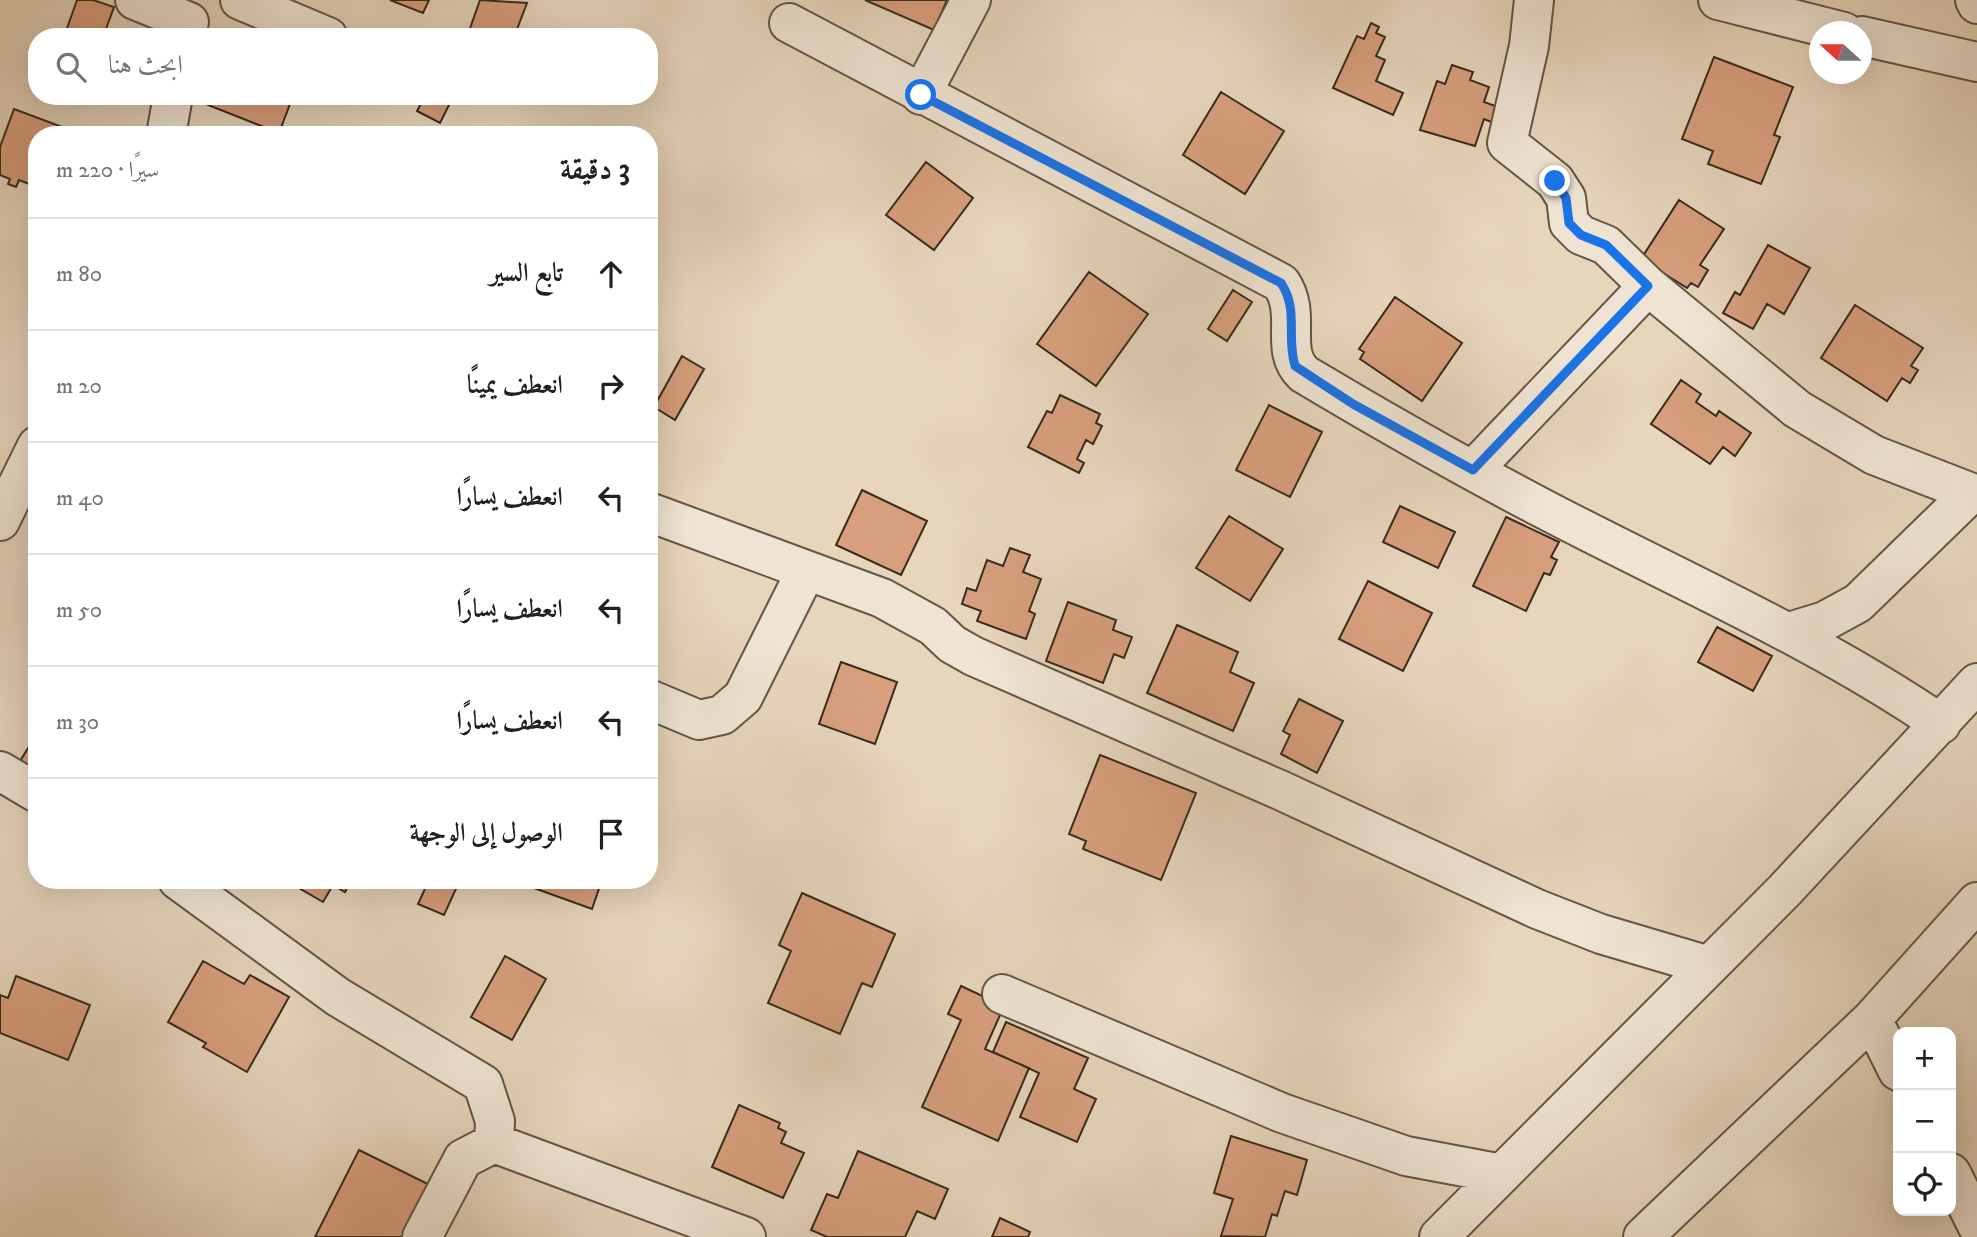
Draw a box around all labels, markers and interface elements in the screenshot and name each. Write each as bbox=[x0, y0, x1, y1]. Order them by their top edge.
north arrow bbox=[1809, 21, 1872, 84]
search box bbox=[28, 28, 658, 105]
icon: search bbox=[52, 48, 90, 86]
text: ابحث هنا bbox=[108, 49, 183, 82]
route start bbox=[905, 79, 936, 110]
text: 3 دقيقة bbox=[560, 152, 630, 189]
text: سيرًا · 220 m bbox=[56, 156, 159, 185]
route end bbox=[1539, 165, 1570, 196]
icon: ahead bbox=[592, 255, 630, 293]
text: تابع السير bbox=[490, 257, 563, 290]
text: 80 m bbox=[56, 260, 102, 289]
icon: right bbox=[592, 367, 630, 405]
text: انعطف يمينًا bbox=[467, 369, 563, 402]
text: 20 m bbox=[56, 372, 102, 401]
icon: left bbox=[592, 479, 630, 517]
text: انعطف يسارًا bbox=[456, 481, 563, 514]
text: 40 m bbox=[56, 484, 104, 513]
icon: left bbox=[592, 591, 630, 629]
text: انعطف يسارًا bbox=[456, 593, 563, 626]
text: 50 m bbox=[56, 596, 102, 625]
icon: left bbox=[592, 703, 630, 741]
text: انعطف يسارًا bbox=[456, 705, 563, 738]
text: 30 m bbox=[56, 708, 99, 737]
icon: arrive bbox=[592, 815, 630, 853]
text: الوصول إلى الوجهة bbox=[409, 817, 563, 850]
map controls bbox=[1893, 1027, 1956, 1216]
button: + bbox=[1893, 1027, 1956, 1090]
button: − bbox=[1893, 1090, 1956, 1153]
button: locate bbox=[1893, 1153, 1956, 1216]

